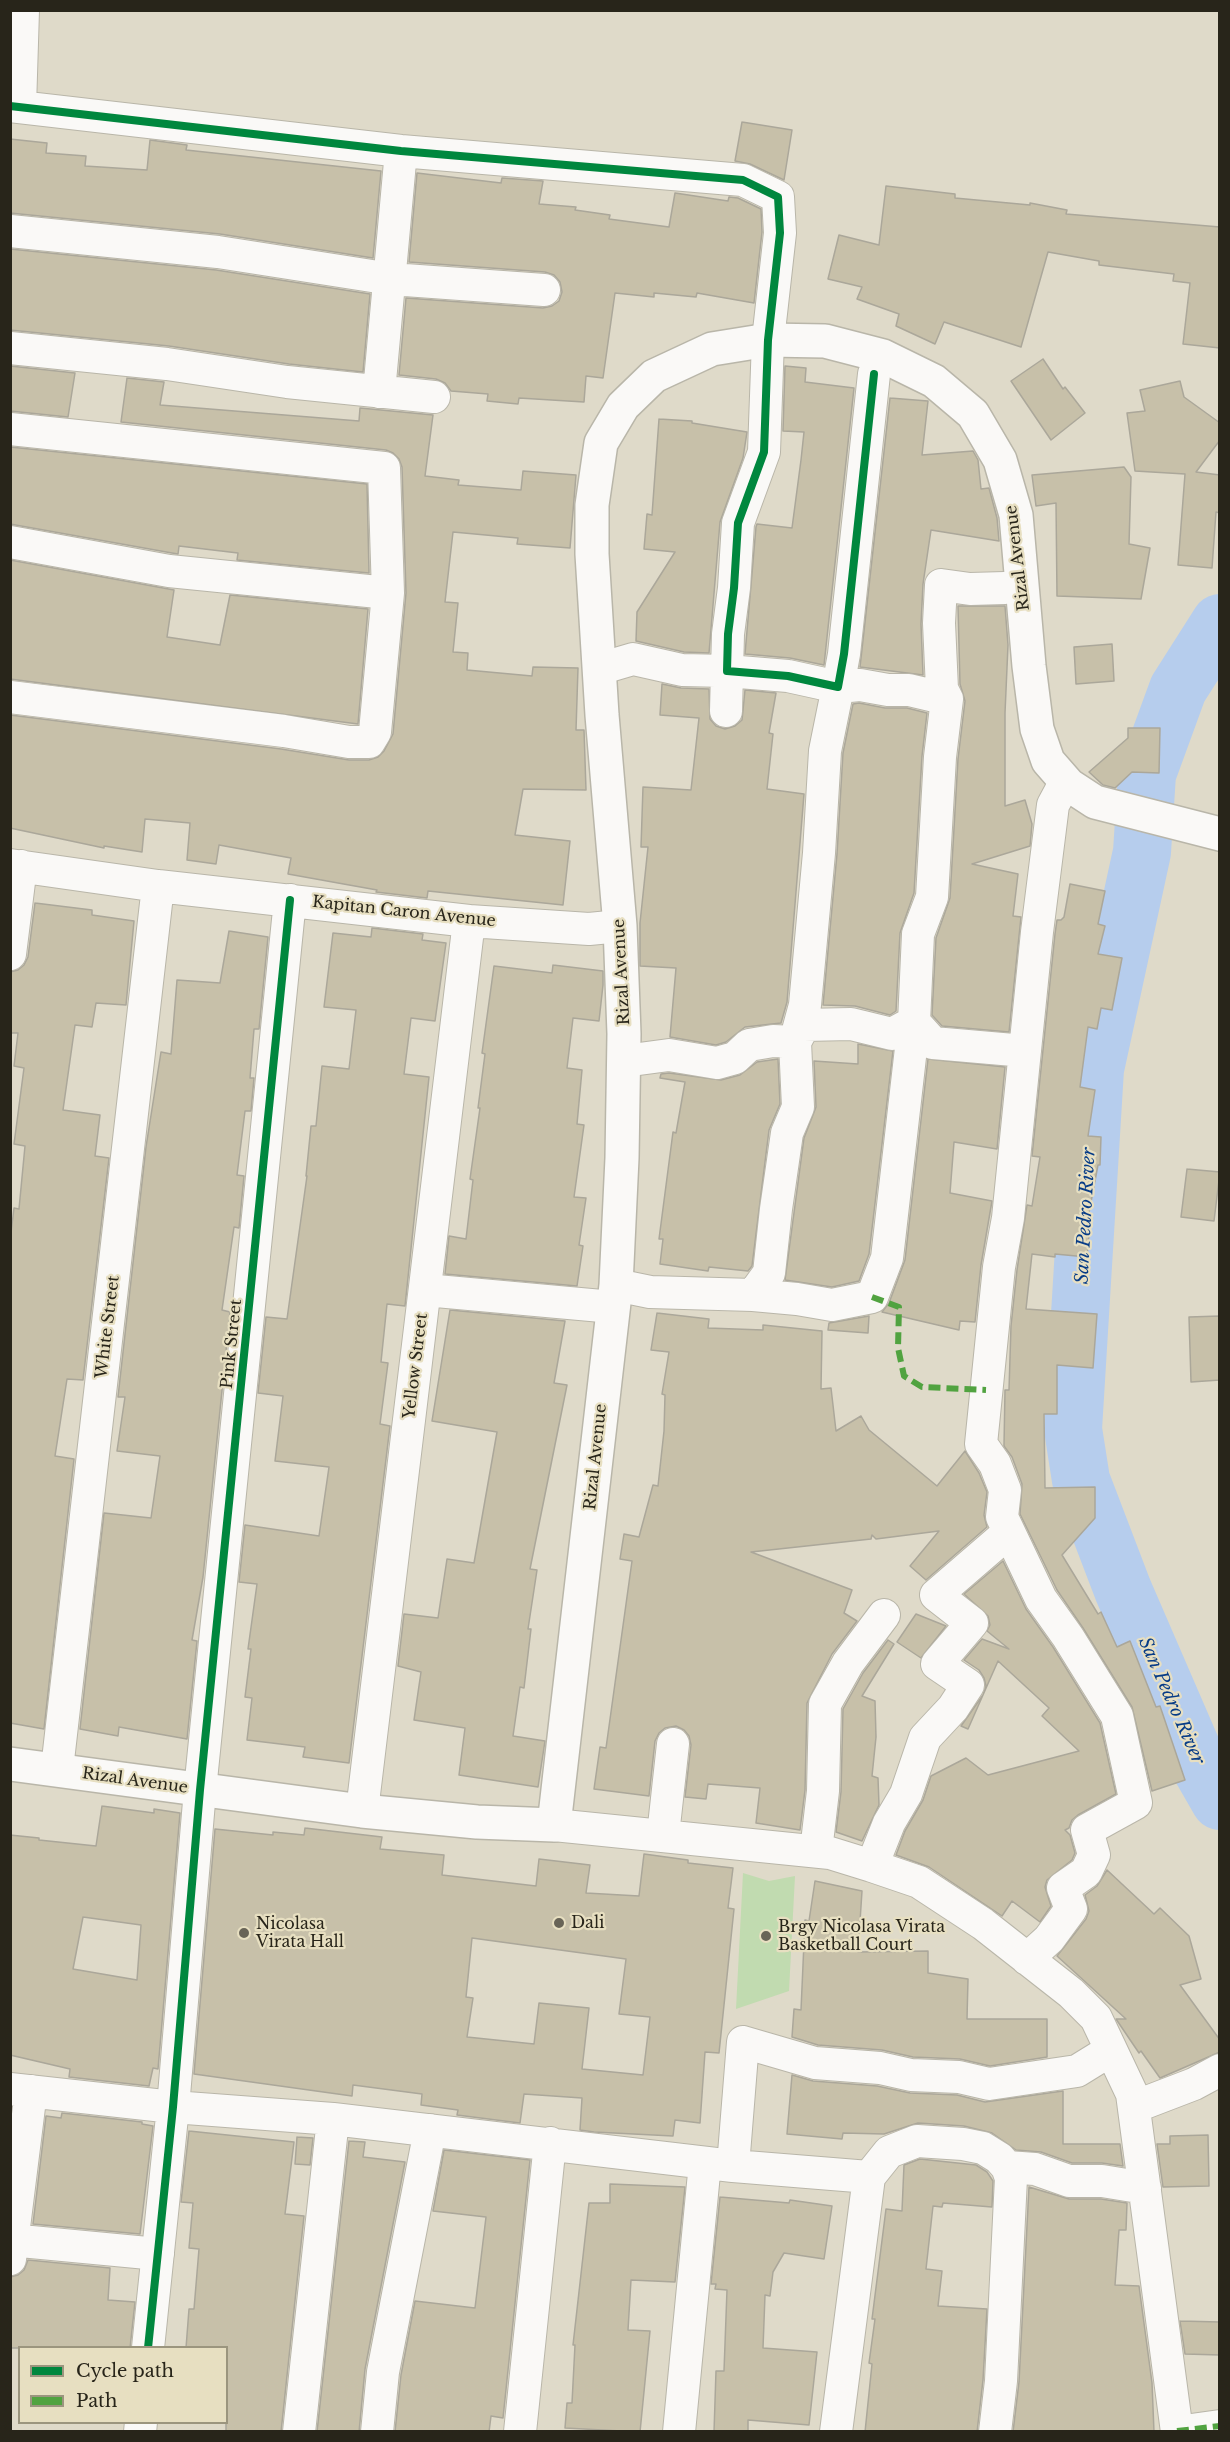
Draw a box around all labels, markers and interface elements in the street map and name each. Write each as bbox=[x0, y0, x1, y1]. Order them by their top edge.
street label: Rizal Avenue bbox=[1002, 504, 1034, 612]
street label: Kapitan Caron Avenue bbox=[311, 893, 497, 931]
street label: Rizal Avenue bbox=[610, 918, 634, 1026]
water label: San Pedro River bbox=[1072, 1147, 1100, 1285]
street label: White Street bbox=[92, 1274, 124, 1380]
street label: Pink Street bbox=[218, 1298, 246, 1390]
street label: Yellow Street bbox=[400, 1312, 432, 1420]
street label: Rizal Avenue bbox=[581, 1403, 611, 1511]
water label: San Pedro River bbox=[1133, 1634, 1209, 1768]
street label: Rizal Avenue bbox=[81, 1764, 189, 1798]
place label: Dali bbox=[571, 1913, 605, 1933]
place label: Nicolasa Virata Hall bbox=[256, 1914, 344, 1952]
marker: Dali bbox=[552, 1916, 566, 1930]
place label: Brgy Nicolasa Virata Basketball Court bbox=[778, 1917, 945, 1955]
marker: Nicolasa Virata Hall bbox=[237, 1926, 251, 1940]
marker: Brgy Nicolasa Virata Basketball Court bbox=[759, 1929, 773, 1943]
legend bbox=[18, 2346, 228, 2424]
text: Cycle path bbox=[76, 2360, 174, 2382]
text: Path bbox=[76, 2390, 117, 2412]

